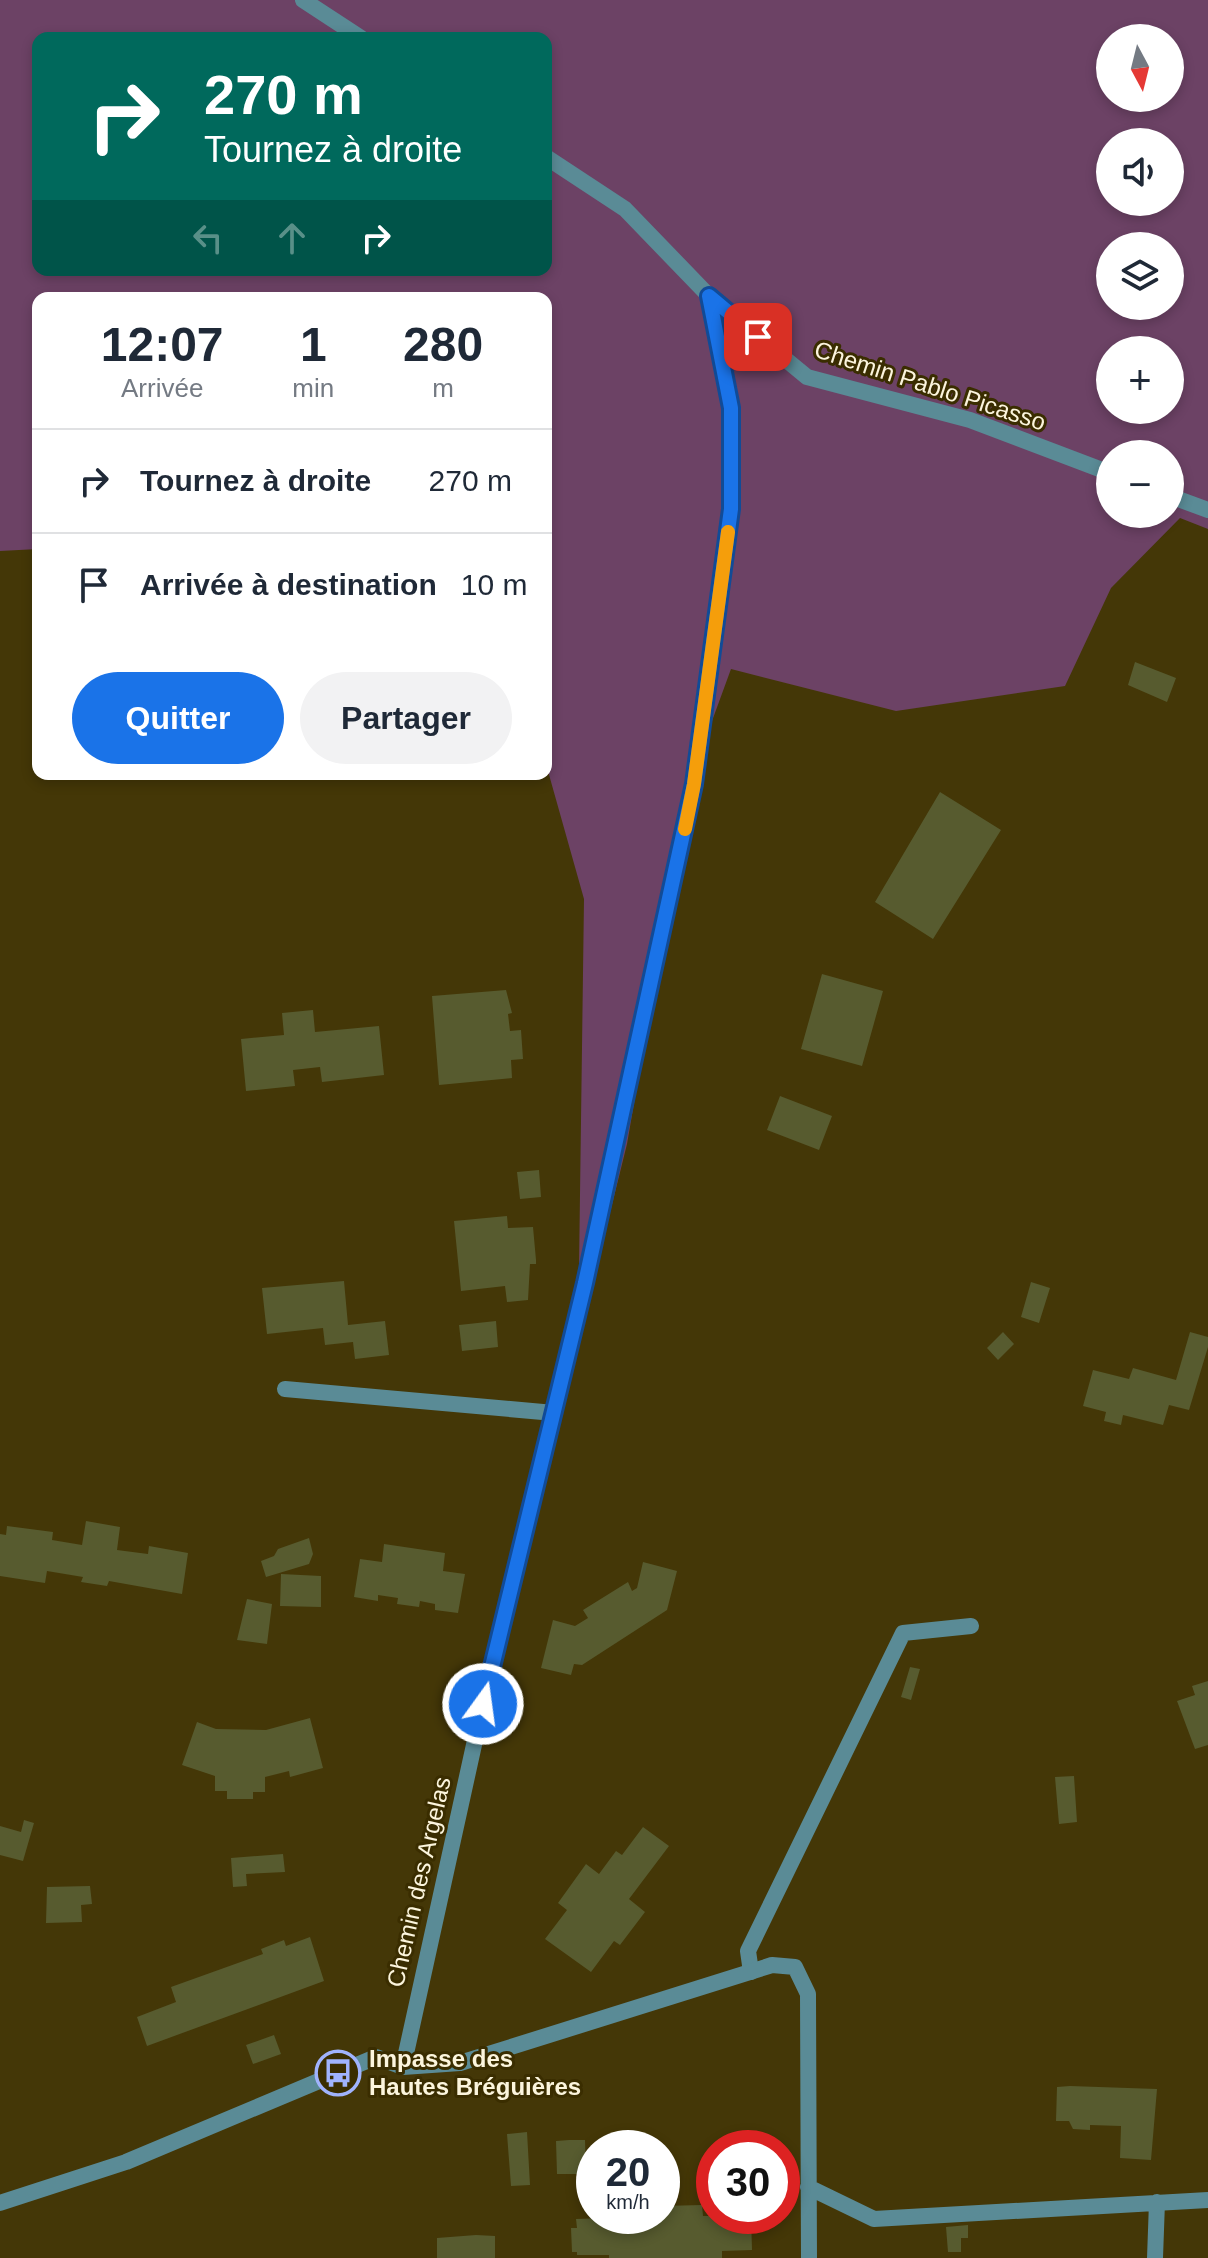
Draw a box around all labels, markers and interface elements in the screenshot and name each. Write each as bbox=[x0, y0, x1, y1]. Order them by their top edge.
north arrow bbox=[1096, 24, 1184, 112]
map controls bbox=[1096, 24, 1184, 528]
text: 270 m bbox=[204, 63, 363, 126]
icon: right bbox=[72, 64, 176, 168]
button: sound bbox=[1096, 128, 1184, 216]
text: Tournez à droite bbox=[204, 129, 462, 170]
icon: left bbox=[186, 216, 230, 260]
icon: ahead bbox=[270, 216, 314, 260]
icon: right bbox=[354, 216, 398, 260]
button: layers bbox=[1096, 232, 1184, 320]
pin bbox=[724, 303, 792, 371]
icon: arrive bbox=[736, 315, 780, 359]
text: 12:07 bbox=[101, 318, 224, 371]
text: 1 bbox=[300, 318, 327, 371]
text: 280 bbox=[403, 318, 483, 371]
street label: Chemin Pablo Picasso bbox=[811, 335, 1049, 436]
button: + bbox=[1096, 336, 1184, 424]
text: Arrivée bbox=[121, 373, 203, 403]
text: min bbox=[292, 373, 334, 403]
text: m bbox=[432, 373, 454, 403]
button: − bbox=[1096, 440, 1184, 528]
icon: right bbox=[72, 459, 116, 503]
text: Tournez à droite bbox=[140, 464, 371, 497]
text: 270 m bbox=[429, 464, 512, 497]
icon: arrive bbox=[72, 563, 116, 607]
text: Arrivée à destination bbox=[140, 568, 437, 601]
text: 10 m bbox=[461, 568, 527, 601]
button: Quitter bbox=[72, 672, 284, 764]
button: Partager bbox=[300, 672, 512, 764]
position arrow bbox=[441, 1662, 525, 1746]
street label: Chemin des Argelas bbox=[381, 1774, 456, 1990]
place label: Impasse des Hautes Bréguières bbox=[369, 2045, 581, 2100]
bus stop icon: Impasse des Hautes Bréguières bbox=[314, 2049, 362, 2097]
speed limit sign: 30 bbox=[696, 2130, 800, 2234]
text: 20 bbox=[606, 2150, 650, 2194]
text: km/h bbox=[606, 2191, 650, 2213]

